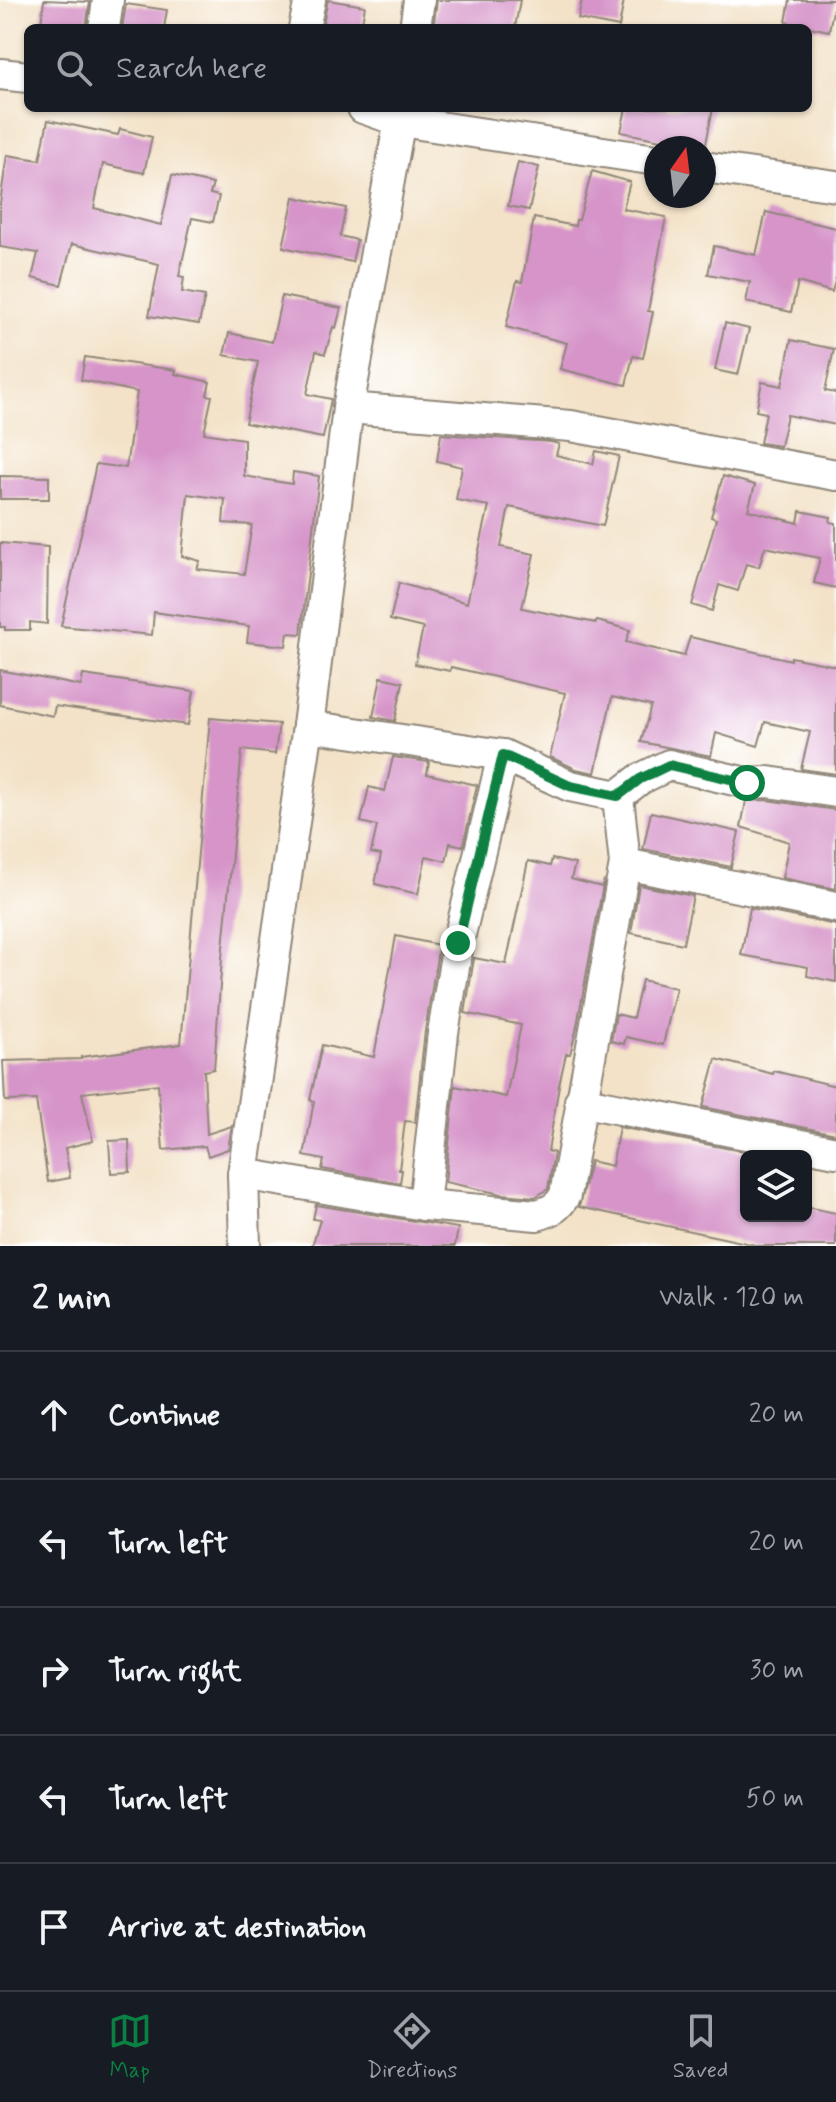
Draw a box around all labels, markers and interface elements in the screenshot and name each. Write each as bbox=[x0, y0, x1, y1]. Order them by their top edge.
search box bbox=[24, 24, 812, 112]
icon: search bbox=[52, 46, 96, 90]
text: Search here bbox=[116, 49, 267, 88]
north arrow bbox=[644, 136, 716, 208]
route start bbox=[729, 765, 765, 801]
route end bbox=[440, 925, 476, 961]
map controls bbox=[740, 1150, 812, 1222]
button: layers bbox=[740, 1150, 812, 1222]
text: 2 min bbox=[32, 1276, 112, 1321]
text: Walk · 120 m bbox=[659, 1281, 804, 1315]
icon: ahead bbox=[32, 1393, 76, 1437]
text: Continue bbox=[108, 1396, 220, 1435]
text: 20 m bbox=[749, 1398, 804, 1432]
icon: left bbox=[32, 1521, 76, 1565]
text: Turn left bbox=[108, 1524, 228, 1563]
text: 20 m bbox=[749, 1526, 804, 1560]
icon: right bbox=[32, 1649, 76, 1693]
text: Turn right bbox=[108, 1652, 241, 1691]
text: 30 m bbox=[750, 1654, 804, 1688]
icon: left bbox=[32, 1777, 76, 1821]
text: Turn left bbox=[108, 1780, 228, 1819]
text: 50 m bbox=[746, 1782, 804, 1816]
icon: arrive bbox=[32, 1905, 76, 1949]
text: Arrive at destination bbox=[108, 1908, 366, 1947]
tab: Map bbox=[108, 2009, 152, 2085]
tab: Directions bbox=[367, 2009, 457, 2085]
tab: Saved bbox=[673, 2009, 728, 2085]

